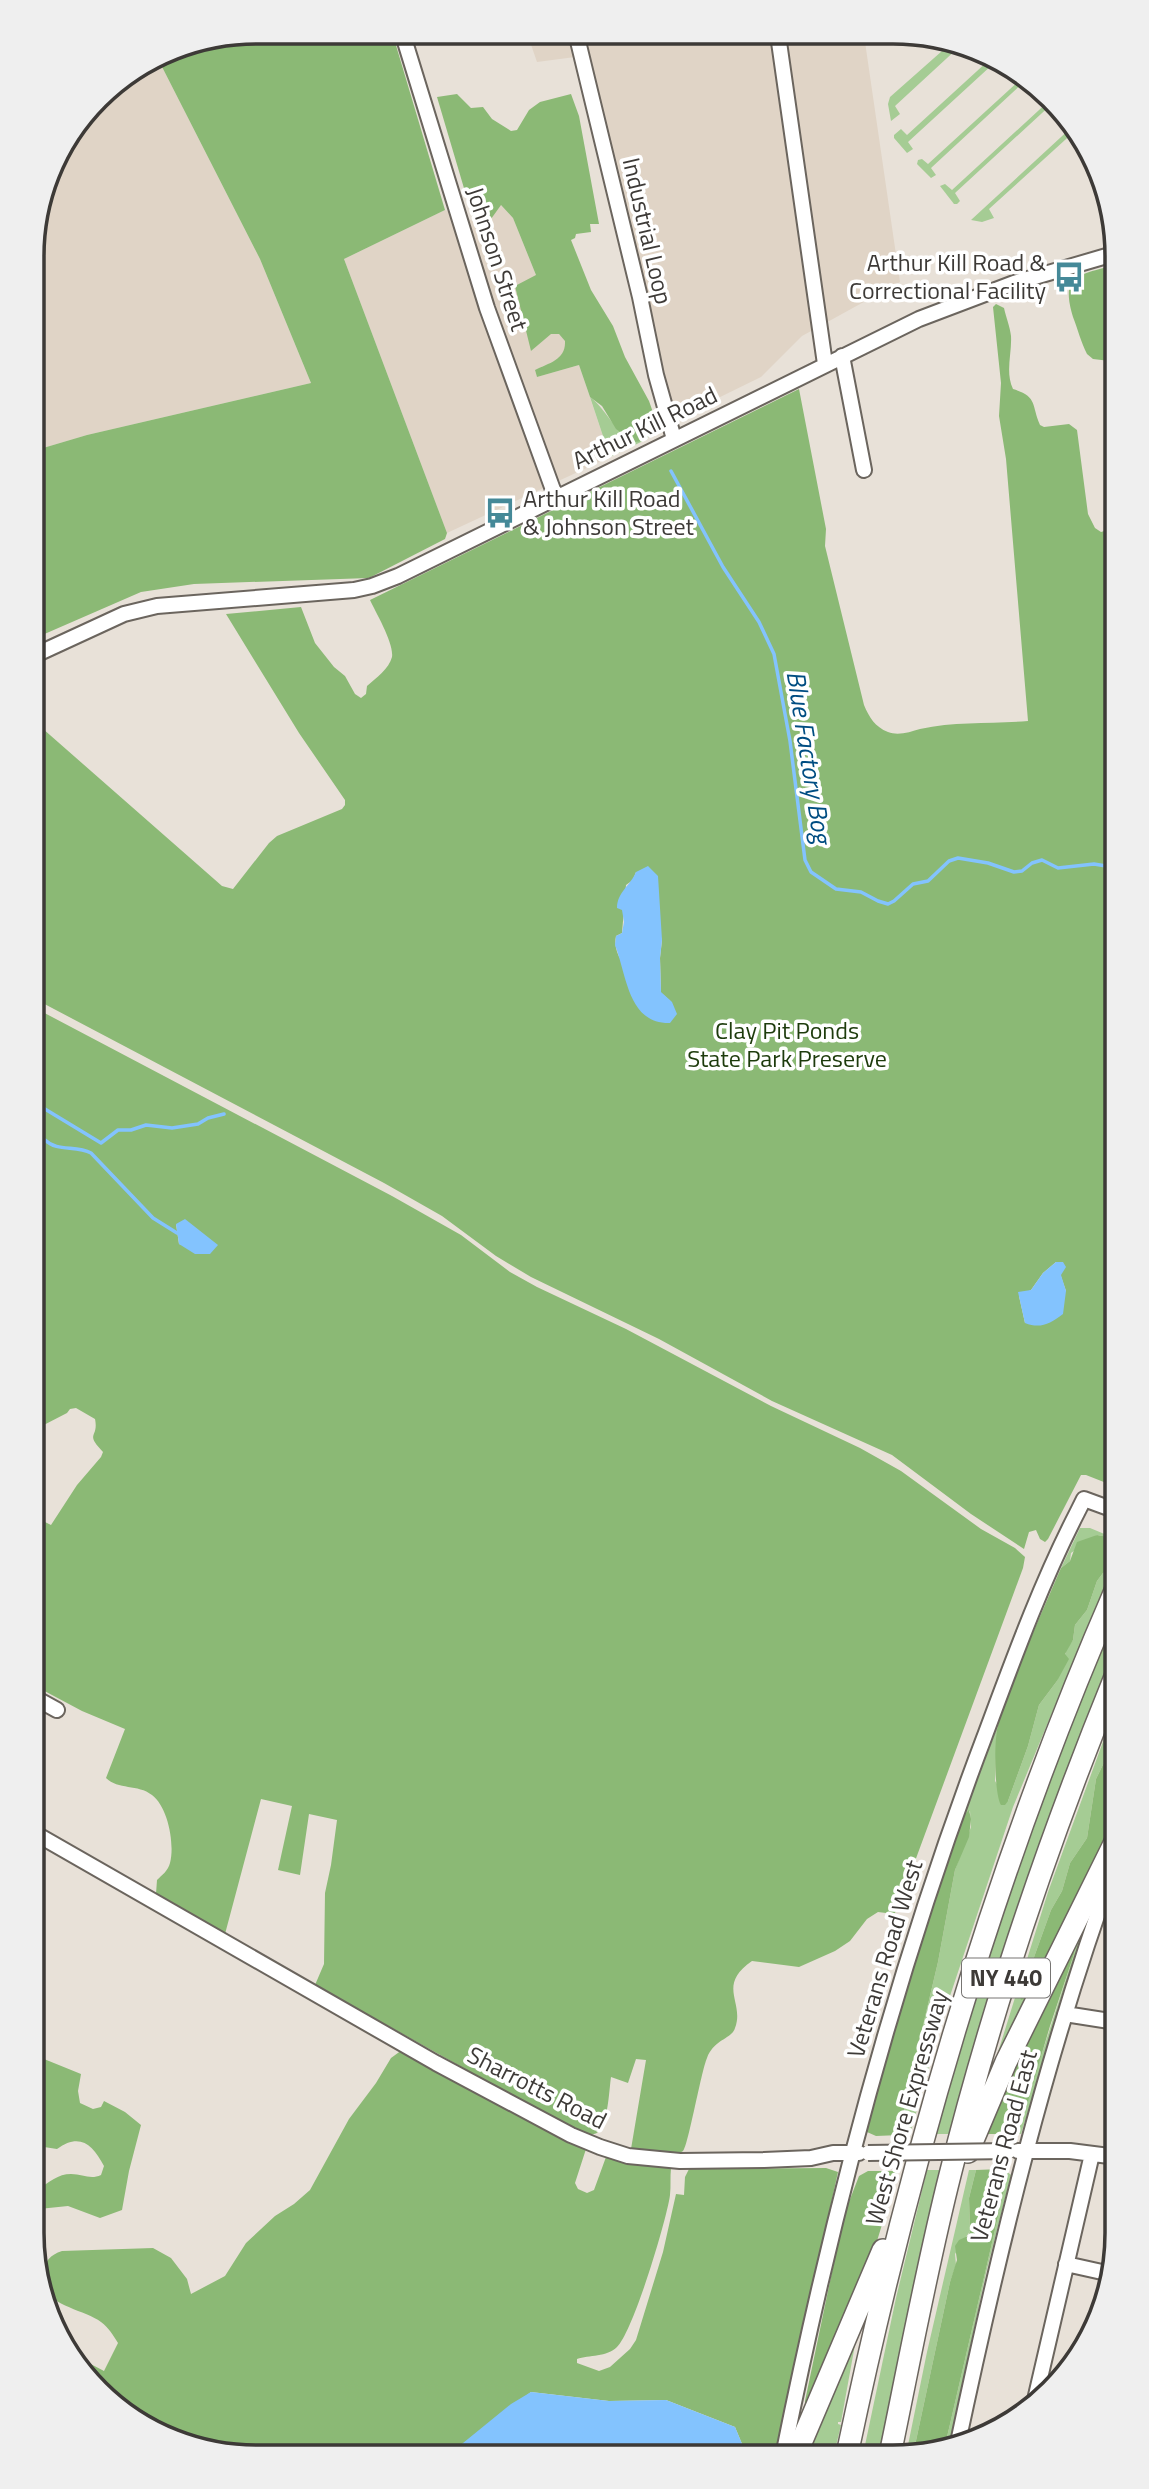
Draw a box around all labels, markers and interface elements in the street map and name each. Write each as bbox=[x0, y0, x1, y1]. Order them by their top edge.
street label: Industrial Loop bbox=[614, 154, 682, 308]
street label: Johnson Street bbox=[458, 182, 538, 336]
place label: Arthur Kill Road & Correctional Facility bbox=[849, 244, 1046, 308]
bus stop icon: Arthur Kill Road & Correctional Facility bbox=[1052, 260, 1086, 294]
street label: Arthur Kill Road bbox=[566, 376, 723, 478]
place label: Arthur Kill Road & Johnson Street bbox=[523, 480, 695, 544]
bus stop icon: Arthur Kill Road & Johnson Street bbox=[483, 496, 517, 530]
water label: Blue Factory Bog bbox=[777, 668, 843, 849]
park label: Clay Pit Ponds State Park Preserve bbox=[687, 1012, 887, 1076]
street label: Veterans Road West bbox=[837, 1855, 931, 2062]
road number: NY 440 bbox=[962, 1958, 1050, 1997]
street label: West Shore Expressway bbox=[855, 1986, 957, 2229]
street label: Sharrotts Road bbox=[462, 2037, 613, 2138]
street label: Veterans Road East bbox=[960, 2045, 1046, 2246]

